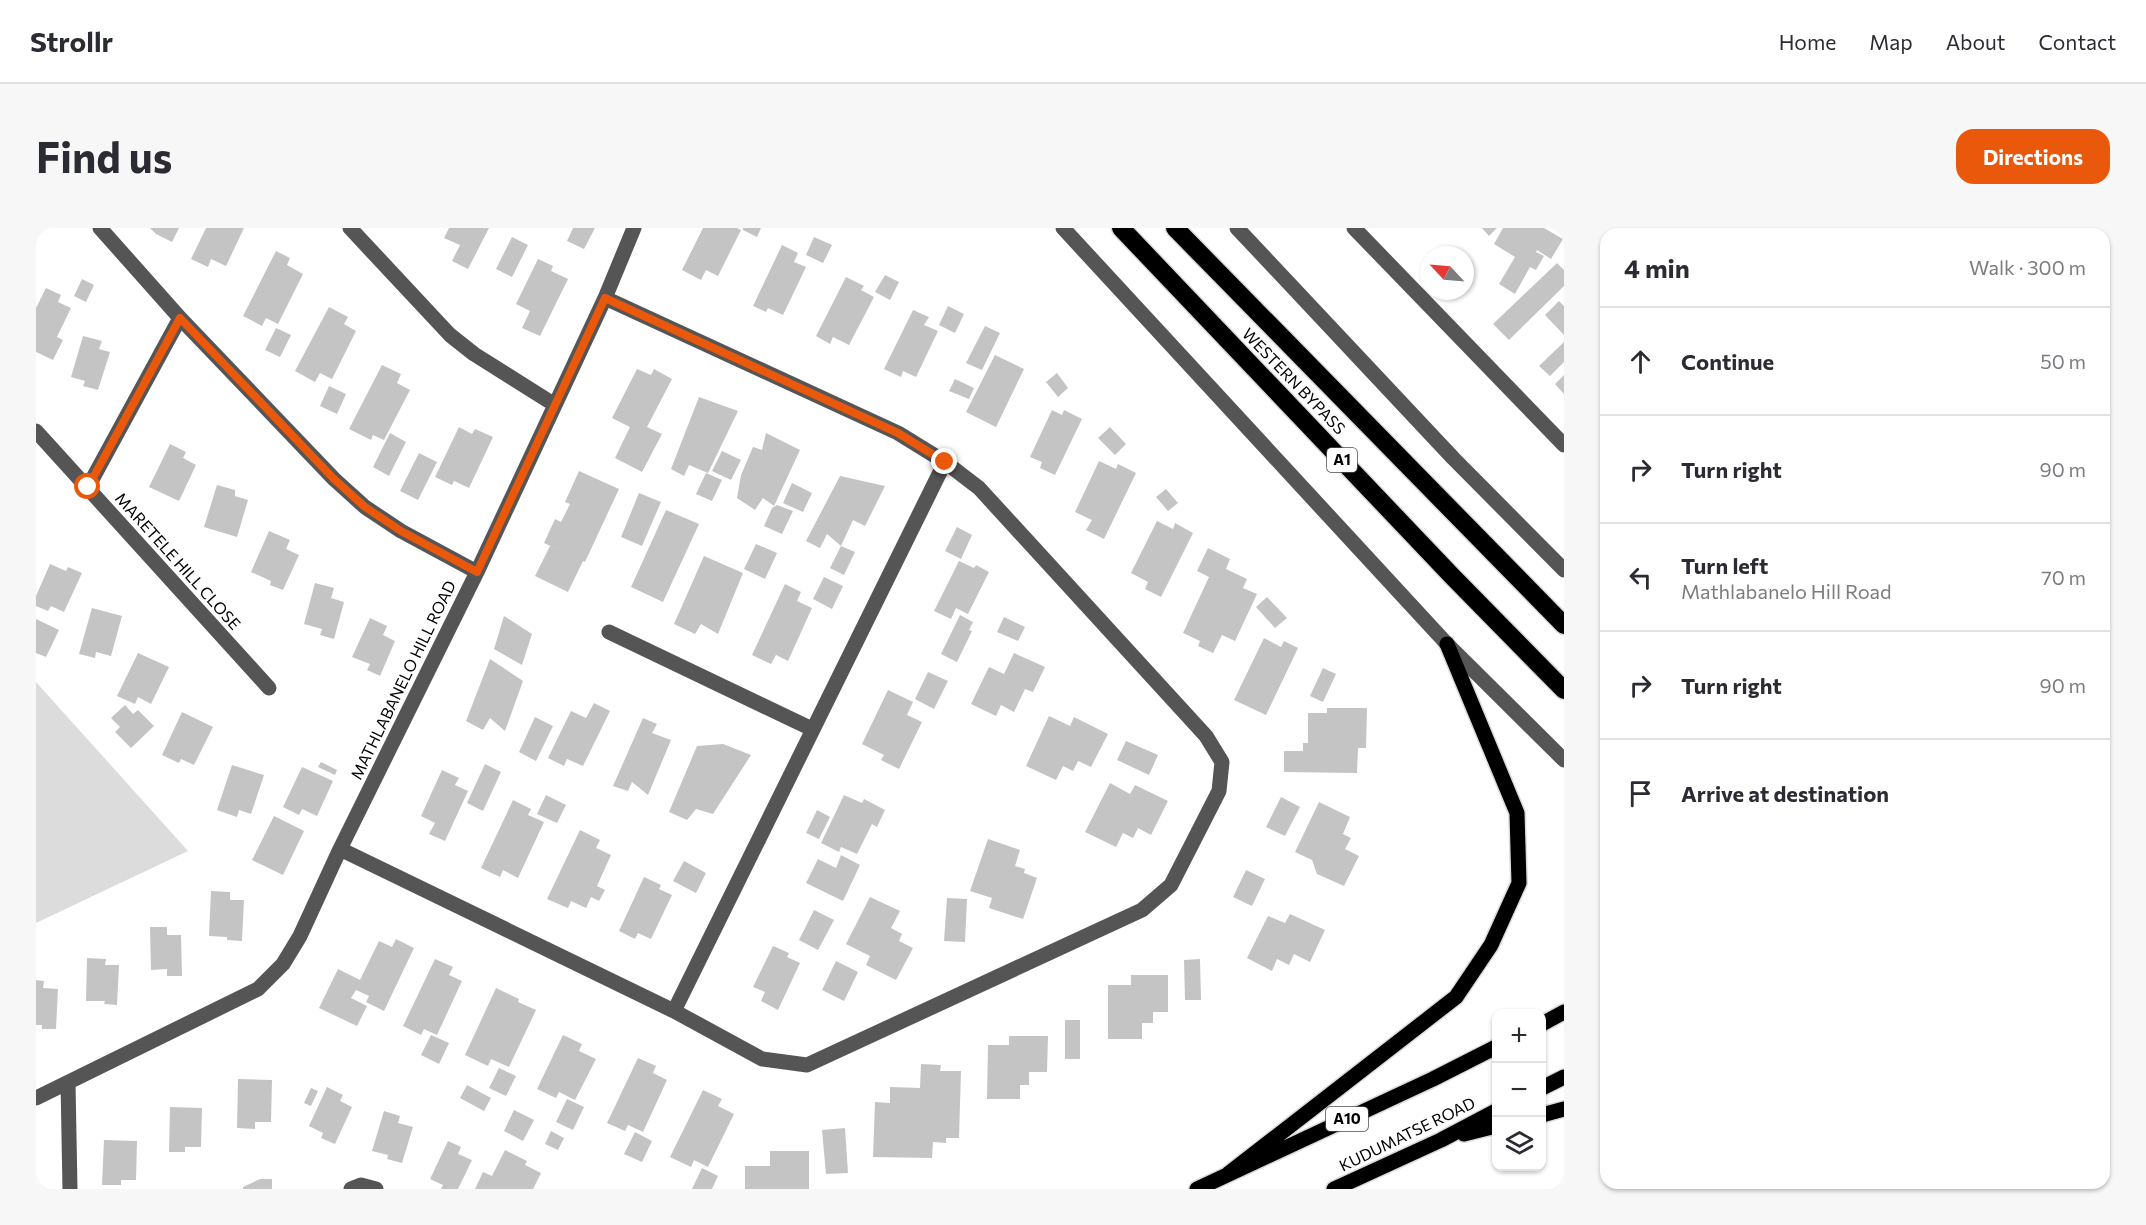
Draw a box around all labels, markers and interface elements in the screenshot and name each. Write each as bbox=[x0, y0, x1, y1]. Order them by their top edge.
text: Strollr bbox=[30, 24, 113, 58]
text: Home bbox=[1779, 29, 1836, 54]
text: Map bbox=[1869, 29, 1913, 54]
text: About bbox=[1946, 29, 2005, 54]
text: Contact bbox=[2038, 29, 2116, 54]
button: Directions bbox=[1956, 129, 2110, 184]
text: Find us bbox=[36, 130, 172, 182]
north arrow bbox=[1420, 246, 1474, 300]
text: 4 min bbox=[1624, 252, 1690, 283]
text: Walk · 300 m bbox=[1969, 255, 2086, 279]
street label: WESTERN BYPASS bbox=[1239, 324, 1350, 438]
icon: ahead bbox=[1624, 345, 1657, 378]
text: Continue bbox=[1681, 348, 1774, 375]
text: 50 m bbox=[2040, 349, 2086, 373]
route end bbox=[931, 448, 957, 474]
road number: A1 bbox=[1327, 448, 1357, 472]
icon: right bbox=[1624, 453, 1657, 486]
text: Turn right bbox=[1681, 456, 1782, 483]
text: 90 m bbox=[2040, 457, 2086, 481]
route start bbox=[74, 473, 100, 499]
street label: MARETELE HILL CLOSE bbox=[112, 488, 245, 633]
text: Turn left bbox=[1681, 552, 1768, 579]
icon: left bbox=[1624, 561, 1657, 594]
text: 70 m bbox=[2041, 565, 2086, 589]
street label: MATHLABANELO HILL ROAD bbox=[346, 577, 459, 782]
text: Mathlabanelo Hill Road bbox=[1681, 579, 1892, 603]
icon: right bbox=[1624, 669, 1657, 702]
text: Turn right bbox=[1681, 672, 1782, 699]
text: 90 m bbox=[2040, 673, 2086, 697]
icon: arrive bbox=[1624, 777, 1657, 810]
text: Arrive at destination bbox=[1681, 780, 1889, 807]
map controls bbox=[1492, 1009, 1546, 1171]
button: + bbox=[1492, 1009, 1546, 1063]
button: − bbox=[1492, 1063, 1546, 1117]
street label: KUDUMATSE ROAD bbox=[1336, 1092, 1478, 1175]
road number: A10 bbox=[1326, 1107, 1368, 1131]
button: layers bbox=[1492, 1117, 1546, 1171]

